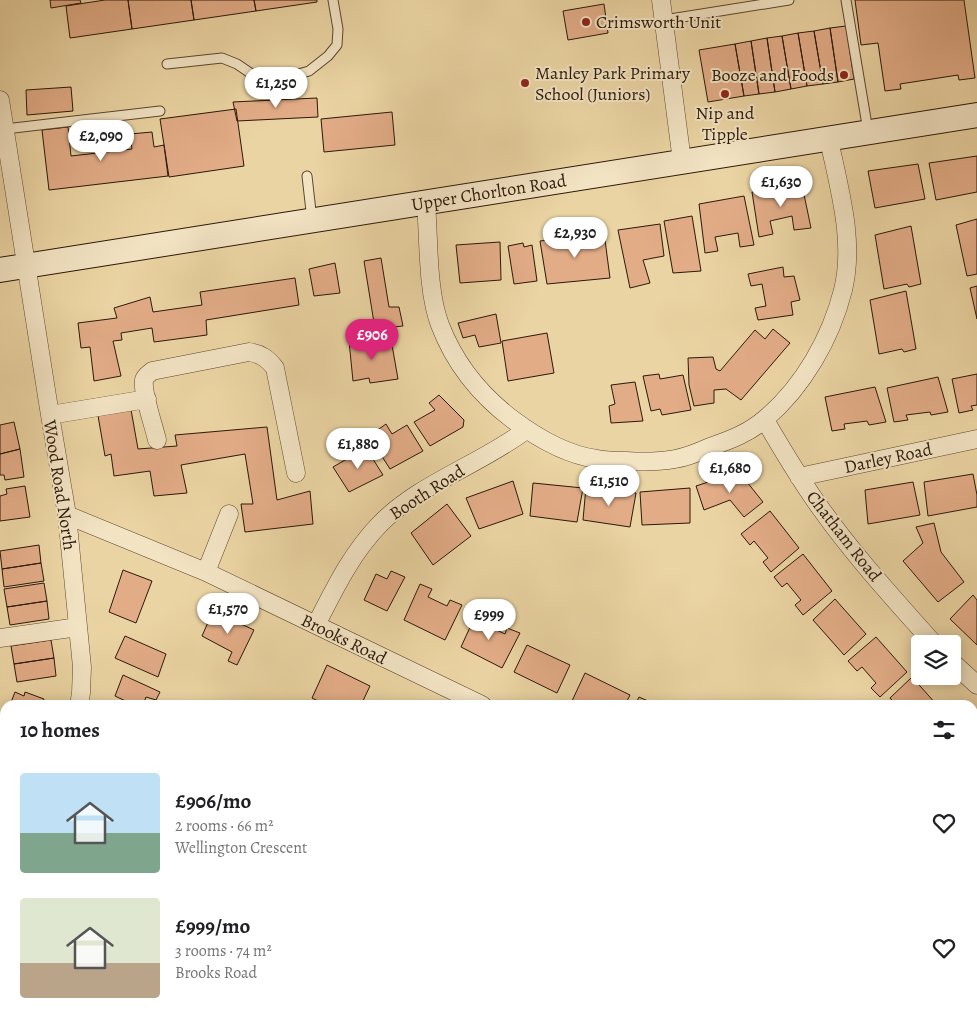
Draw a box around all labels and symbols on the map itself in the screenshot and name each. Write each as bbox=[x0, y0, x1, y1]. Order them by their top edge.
place label: Crimsworth Unit bbox=[596, 10, 721, 34]
marker: Crimsworth Unit bbox=[580, 16, 592, 28]
place label: Manley Park Primary School (Juniors) bbox=[535, 61, 691, 106]
place label: Booze and Foods bbox=[711, 63, 834, 87]
pin: £1,250 bbox=[235, 66, 317, 109]
marker: Booze and Foods bbox=[838, 69, 850, 81]
marker: Manley Park Primary School (Juniors) bbox=[519, 77, 531, 89]
marker: Nip and Tipple bbox=[719, 88, 731, 100]
place label: Nip and Tipple bbox=[696, 101, 755, 146]
pin: £2,090 bbox=[60, 120, 142, 162]
pin: £1,630 bbox=[740, 166, 822, 208]
street label: Upper Chorlton Road bbox=[410, 168, 568, 217]
pin: £2,930 bbox=[534, 216, 616, 259]
pin: £906 bbox=[342, 318, 402, 361]
street label: Wood Road North bbox=[38, 417, 82, 552]
pin: £1,880 bbox=[317, 428, 399, 470]
street label: Darley Road bbox=[842, 437, 935, 479]
pin: £1,680 bbox=[689, 452, 771, 494]
street label: Booth Road bbox=[385, 459, 469, 525]
pin: £1,510 bbox=[568, 464, 650, 507]
street label: Chatham Road bbox=[801, 486, 887, 587]
pin: £1,570 bbox=[187, 592, 269, 635]
pin: £999 bbox=[459, 598, 519, 641]
street label: Brooks Road bbox=[297, 608, 391, 670]

